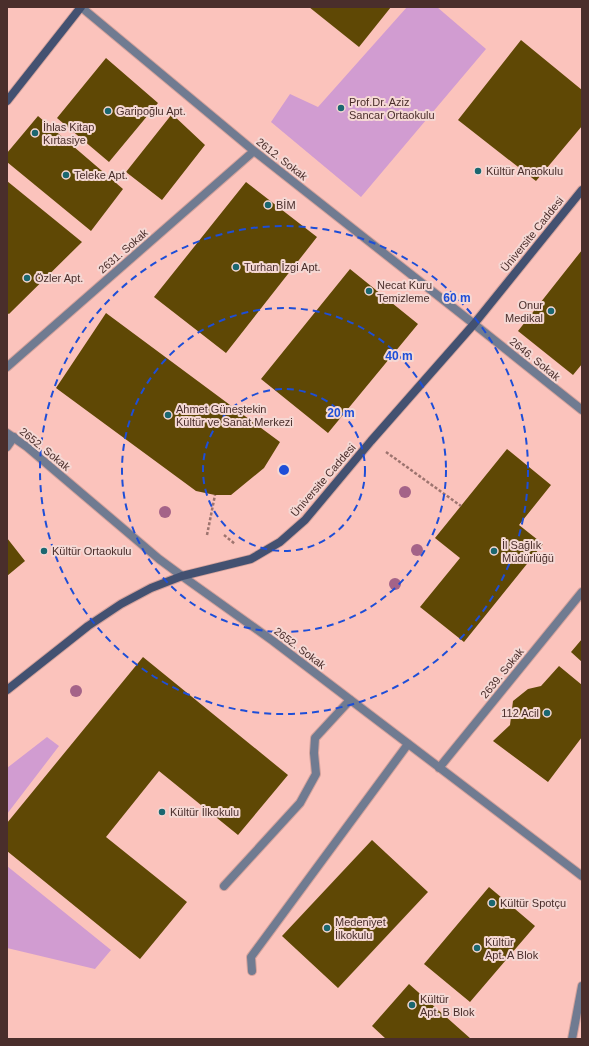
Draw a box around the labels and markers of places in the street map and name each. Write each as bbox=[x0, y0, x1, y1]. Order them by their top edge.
place label: Prof.Dr. Aziz Sancar Ortaokulu bbox=[349, 96, 435, 121]
marker: Prof.Dr. Aziz Sancar Ortaokulu bbox=[336, 103, 346, 113]
place label: Garipoğlu Apt. bbox=[116, 105, 186, 117]
marker: Garipoğlu Apt. bbox=[103, 106, 113, 116]
place label: İhlas Kitap Kırtasiye bbox=[43, 121, 94, 146]
marker: İhlas Kitap Kırtasiye bbox=[30, 128, 40, 138]
place label: Kültür Anaokulu bbox=[486, 165, 563, 177]
marker: Kültür Anaokulu bbox=[473, 166, 483, 176]
place label: Teleke Apt. bbox=[74, 169, 128, 181]
marker: Teleke Apt. bbox=[61, 170, 71, 180]
place label: BİM bbox=[276, 199, 296, 211]
marker: BİM bbox=[263, 200, 273, 210]
place label: Turhan İzgi Apt. bbox=[244, 261, 321, 273]
marker: Turhan İzgi Apt. bbox=[231, 262, 241, 272]
place label: Özler Apt. bbox=[35, 272, 83, 284]
marker: Özler Apt. bbox=[22, 273, 32, 283]
place label: Necat Kuru Temizleme bbox=[377, 279, 432, 304]
marker: Necat Kuru Temizleme bbox=[364, 286, 374, 296]
place label: Onur Medikal bbox=[505, 299, 543, 324]
marker: Onur Medikal bbox=[546, 306, 556, 316]
place label: Ahmet Güneştekin Kültür ve Sanat Merkezi bbox=[176, 403, 293, 428]
marker: Ahmet Güneştekin Kültür ve Sanat Merkezi bbox=[163, 410, 173, 420]
centre of rings bbox=[277, 463, 291, 477]
place label: İl Sağlık Müdürlüğü bbox=[502, 539, 554, 564]
place label: Kültür Ortaokulu bbox=[52, 545, 131, 557]
marker: Kültür Ortaokulu bbox=[39, 546, 49, 556]
marker: İl Sağlık Müdürlüğü bbox=[489, 546, 499, 556]
place label: 112 Acil bbox=[501, 707, 539, 719]
marker: 112 Acil bbox=[542, 708, 552, 718]
place label: Kültür İlkokulu bbox=[170, 806, 239, 818]
marker: Kültür İlkokulu bbox=[157, 807, 167, 817]
place label: Kültür Spotçu bbox=[500, 897, 566, 909]
marker: Kültür Spotçu bbox=[487, 898, 497, 908]
place label: Medeniyet İlkokulu bbox=[335, 916, 386, 941]
marker: Medeniyet İlkokulu bbox=[322, 923, 332, 933]
place label: Kültür Apt. A Blok bbox=[485, 936, 539, 961]
marker: Kültür Apt. A Blok bbox=[472, 943, 482, 953]
place label: Kültür Apt. B Blok bbox=[420, 993, 475, 1018]
marker: Kültür Apt. B Blok bbox=[407, 1000, 417, 1010]

